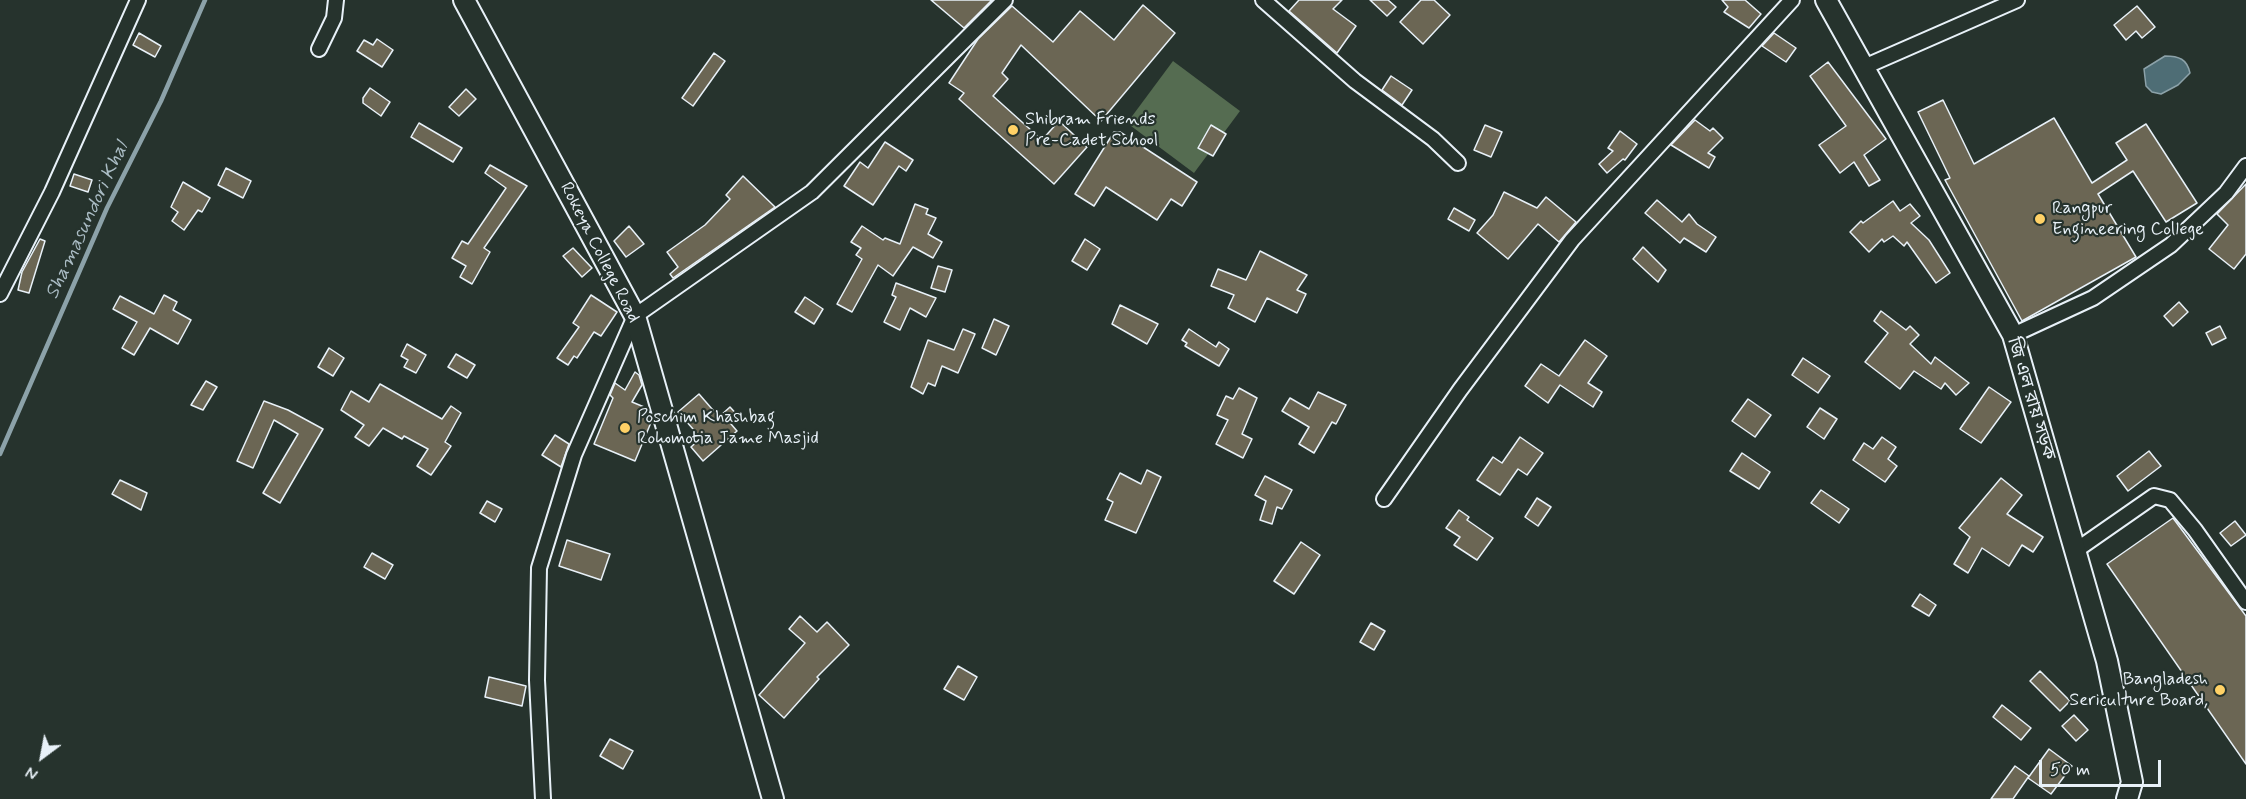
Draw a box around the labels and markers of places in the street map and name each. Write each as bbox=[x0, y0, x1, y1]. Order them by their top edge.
place label: Shibram Friends Pre-Cadet School bbox=[1025, 109, 1158, 152]
marker: Shibram Friends Pre-Cadet School bbox=[1006, 123, 1020, 137]
place label: Rangpur Engineering College bbox=[2052, 198, 2204, 240]
marker: Rangpur Engineering College bbox=[2033, 212, 2047, 226]
place label: Poschim Khashbag Rohomotia Jame Masjid bbox=[637, 407, 819, 450]
marker: Poschim Khashbag Rohomotia Jame Masjid bbox=[618, 421, 632, 435]
place label: Bangladesh Sericulture Board, bbox=[2069, 669, 2208, 712]
marker: Bangladesh Sericulture Board, bbox=[2213, 683, 2227, 697]

